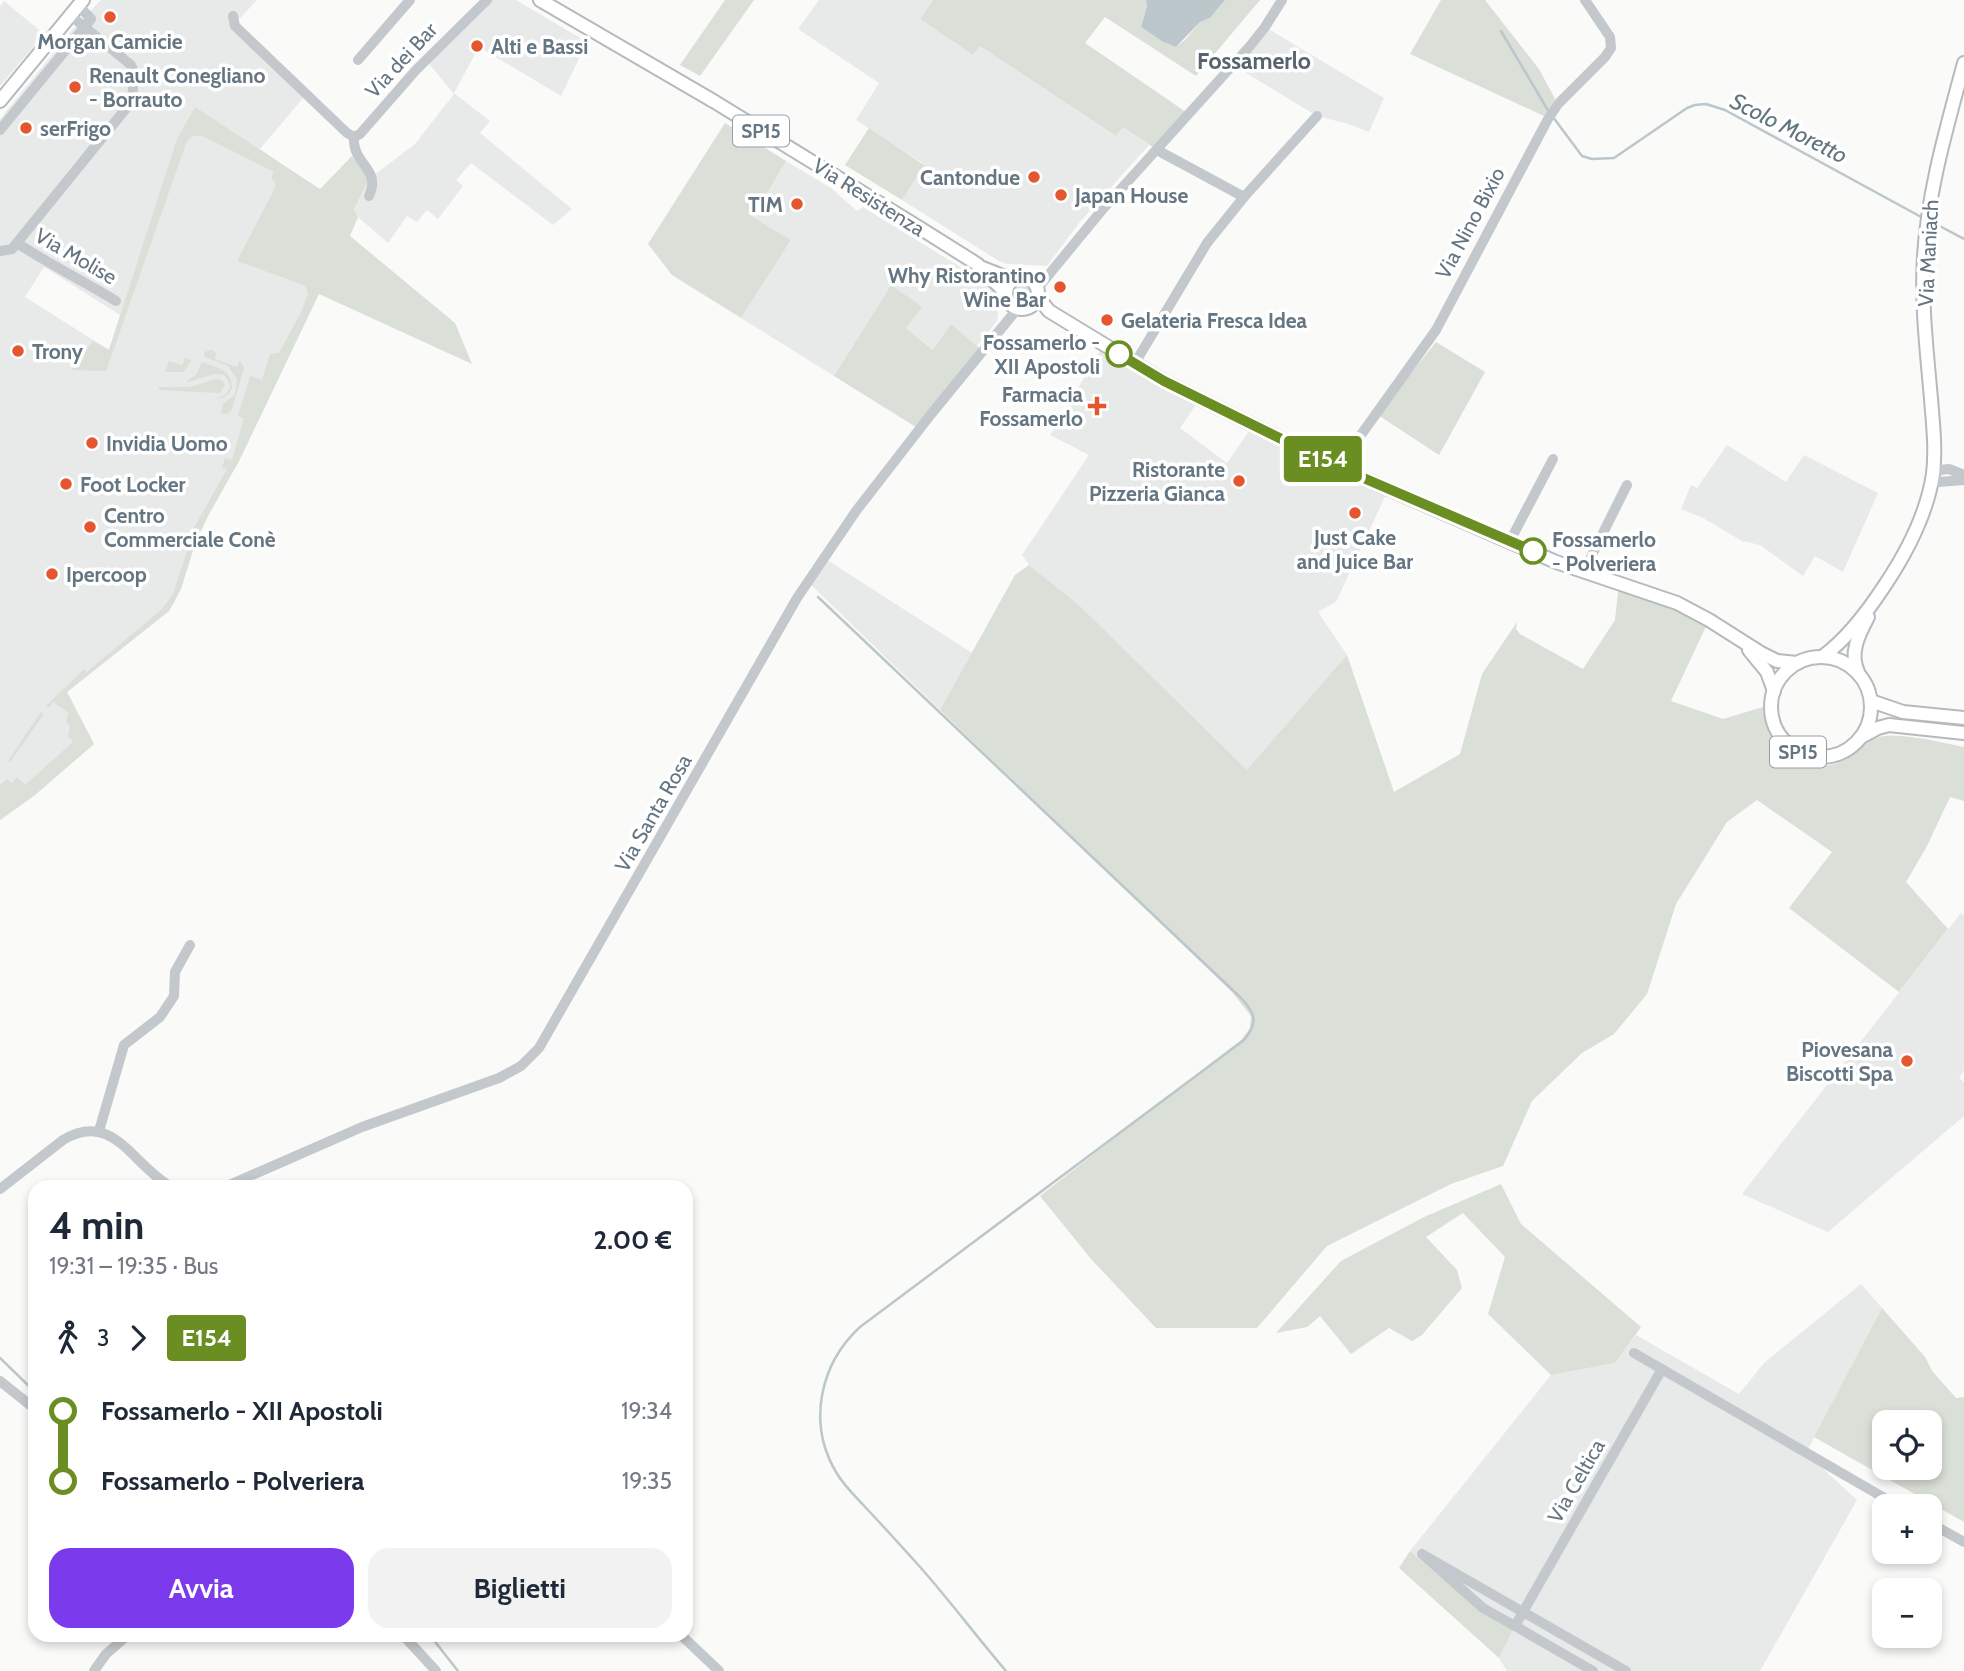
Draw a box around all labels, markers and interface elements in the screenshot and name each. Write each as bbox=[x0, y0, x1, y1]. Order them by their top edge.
marker: Morgan Camicie bbox=[102, 9, 118, 25]
street label: Via dei Bar bbox=[360, 17, 442, 103]
place label: Morgan Camicie bbox=[37, 29, 183, 54]
place label: Alti e Bassi bbox=[491, 34, 588, 59]
marker: Alti e Bassi bbox=[469, 38, 485, 54]
district label: Fossamerlo bbox=[1197, 47, 1311, 75]
place label: Renault Conegliano - Borrauto bbox=[89, 63, 266, 112]
marker: Renault Conegliano - Borrauto bbox=[67, 79, 83, 95]
water label: Scolo Moretto bbox=[1726, 87, 1852, 169]
place label: serFrigo bbox=[40, 116, 111, 141]
road number: SP15 bbox=[733, 116, 789, 146]
marker: serFrigo bbox=[18, 120, 34, 136]
street label: Via Resistenza bbox=[808, 153, 930, 241]
street label: Via Nino Bixio bbox=[1430, 163, 1510, 283]
place label: Cantondue bbox=[920, 165, 1020, 190]
marker: Cantondue bbox=[1026, 169, 1042, 185]
place label: Japan House bbox=[1074, 183, 1188, 208]
marker: Japan House bbox=[1053, 187, 1069, 203]
place label: TIM bbox=[748, 192, 783, 217]
marker: TIM bbox=[789, 196, 805, 212]
street label: Via Maniach bbox=[1913, 199, 1943, 307]
street label: Via Molise bbox=[31, 223, 122, 289]
place label: Why Ristorantino Wine Bar bbox=[888, 263, 1046, 312]
marker: Why Ristorantino Wine Bar bbox=[1052, 279, 1068, 295]
place label: Gelateria Fresca Idea bbox=[1121, 308, 1308, 333]
marker: Gelateria Fresca Idea bbox=[1099, 312, 1115, 328]
place label: Fossamerlo - XII Apostoli bbox=[983, 330, 1100, 379]
place label: Trony bbox=[32, 339, 84, 364]
marker: Fossamerlo - XII Apostoli bbox=[1106, 341, 1132, 367]
marker: Trony bbox=[10, 343, 26, 359]
place label: Farmacia Fossamerlo bbox=[979, 382, 1084, 431]
marker: Farmacia Fossamerlo bbox=[1089, 398, 1105, 414]
place label: Invidia Uomo bbox=[106, 431, 228, 456]
marker: Invidia Uomo bbox=[84, 435, 100, 451]
line badge: E154 bbox=[1274, 436, 1372, 482]
text: E154 bbox=[1298, 444, 1348, 473]
place label: Ristorante Pizzeria Gianca bbox=[1089, 457, 1226, 506]
place label: Foot Locker bbox=[80, 472, 186, 497]
marker: Ristorante Pizzeria Gianca bbox=[1231, 473, 1247, 489]
marker: Foot Locker bbox=[58, 476, 74, 492]
place label: Centro Commerciale Conè bbox=[104, 503, 276, 552]
marker: Just Cake and Juice Bar bbox=[1347, 505, 1363, 521]
marker: Centro Commerciale Conè bbox=[82, 519, 98, 535]
place label: Just Cake and Juice Bar bbox=[1297, 525, 1413, 574]
place label: Fossamerlo - Polveriera bbox=[1552, 527, 1657, 576]
marker: Fossamerlo - Polveriera bbox=[1520, 538, 1546, 564]
place label: Ipercoop bbox=[66, 562, 147, 587]
marker: Ipercoop bbox=[44, 566, 60, 582]
road number: SP15 bbox=[1770, 736, 1826, 768]
street label: Via Santa Rosa bbox=[609, 750, 697, 876]
place label: Piovesana Biscotti Spa bbox=[1786, 1037, 1894, 1086]
marker: Piovesana Biscotti Spa bbox=[1899, 1053, 1915, 1069]
text: 4 min bbox=[49, 1202, 144, 1249]
text: 2.00 € bbox=[593, 1224, 672, 1256]
text: 19:31 – 19:35 · Bus bbox=[49, 1252, 218, 1280]
icon: walk bbox=[49, 1319, 87, 1357]
icon: forward bbox=[119, 1319, 157, 1357]
text: E154 bbox=[181, 1323, 232, 1352]
text: 3 bbox=[97, 1324, 109, 1352]
text: Fossamerlo - XII Apostoli bbox=[101, 1395, 383, 1427]
text: 19:34 bbox=[621, 1397, 672, 1425]
map controls bbox=[1872, 1410, 1942, 1648]
button: locate bbox=[1872, 1410, 1942, 1480]
street label: Via Celtica bbox=[1542, 1435, 1610, 1527]
text: Fossamerlo - Polveriera bbox=[101, 1465, 365, 1497]
text: 19:35 bbox=[622, 1467, 672, 1495]
button: + bbox=[1872, 1494, 1942, 1564]
button: Avvia bbox=[49, 1548, 354, 1628]
button: Biglietti bbox=[368, 1548, 672, 1628]
button: − bbox=[1872, 1578, 1942, 1648]

